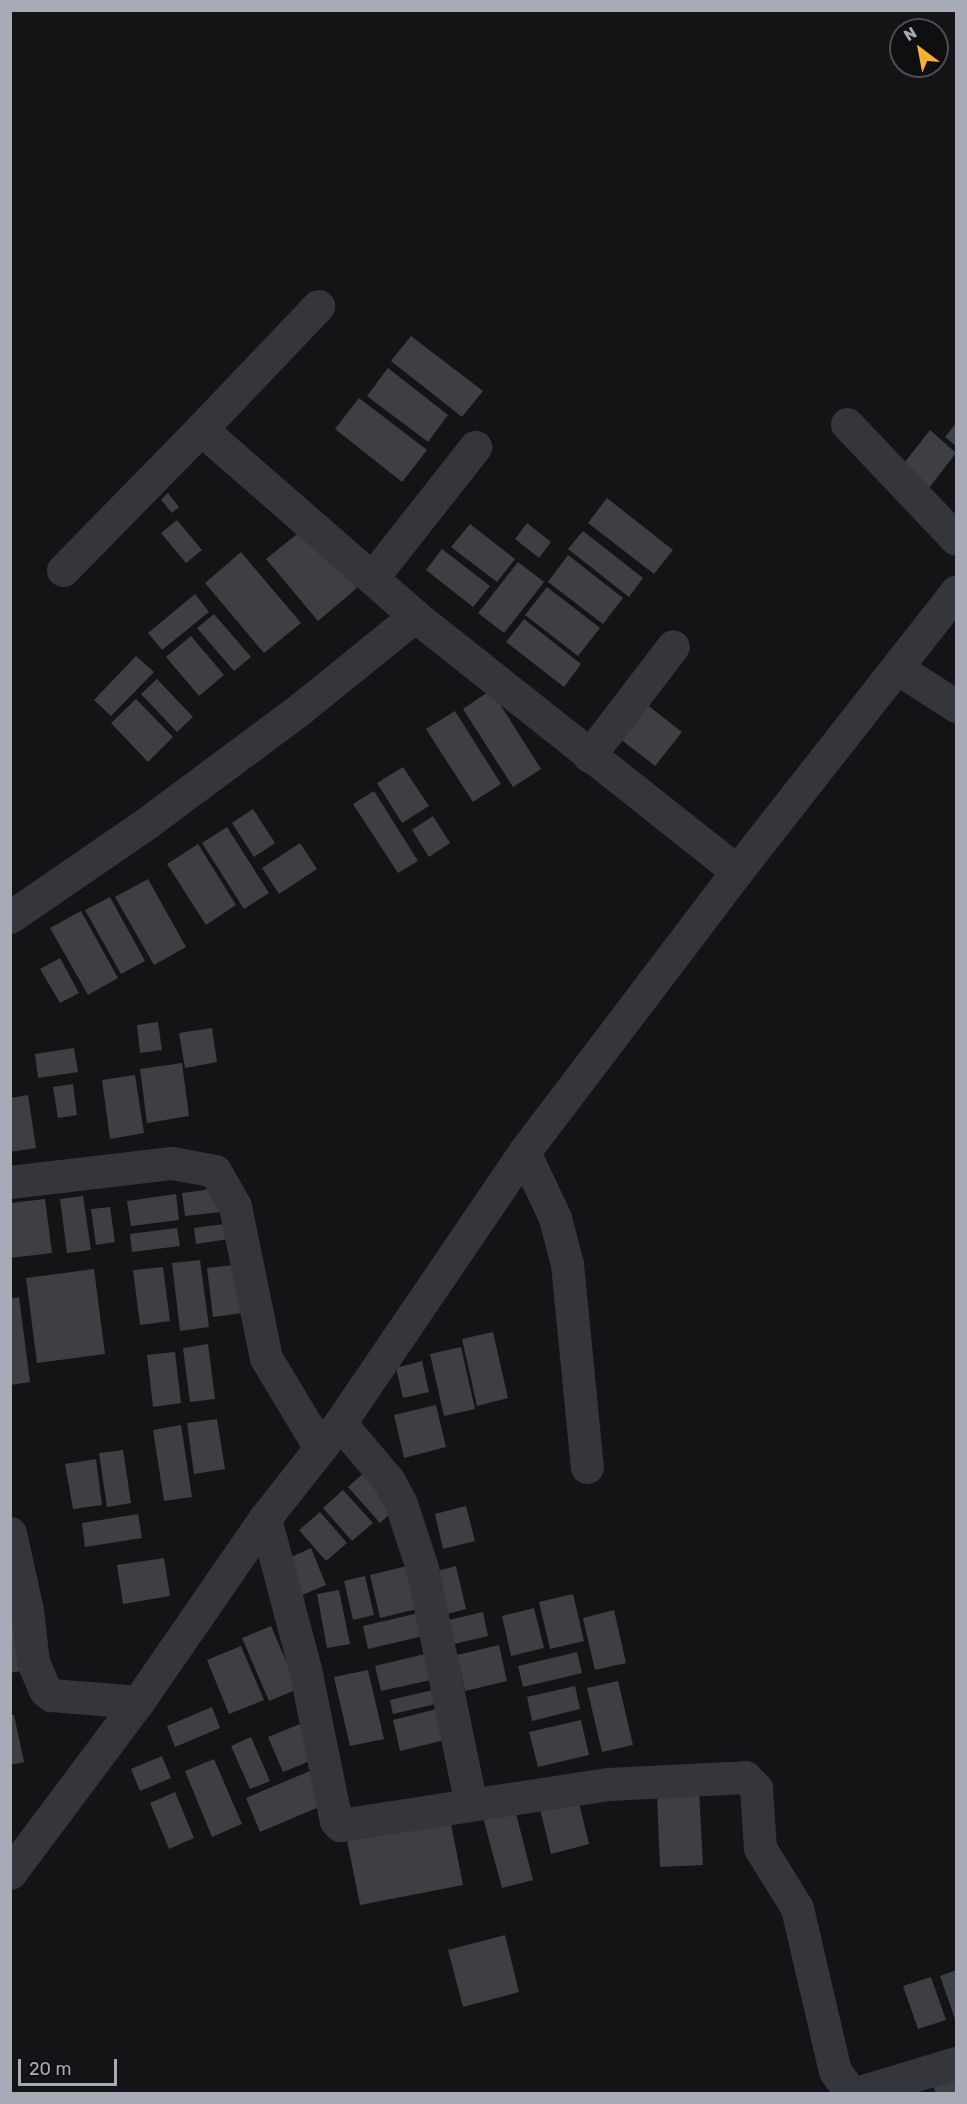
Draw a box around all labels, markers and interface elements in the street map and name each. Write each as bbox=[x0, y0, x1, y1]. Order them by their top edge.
north arrow bbox=[889, 18, 949, 78]
text: N bbox=[900, 23, 920, 45]
scale bar bbox=[21, 2047, 120, 2085]
text: 20 m bbox=[29, 2058, 71, 2080]

